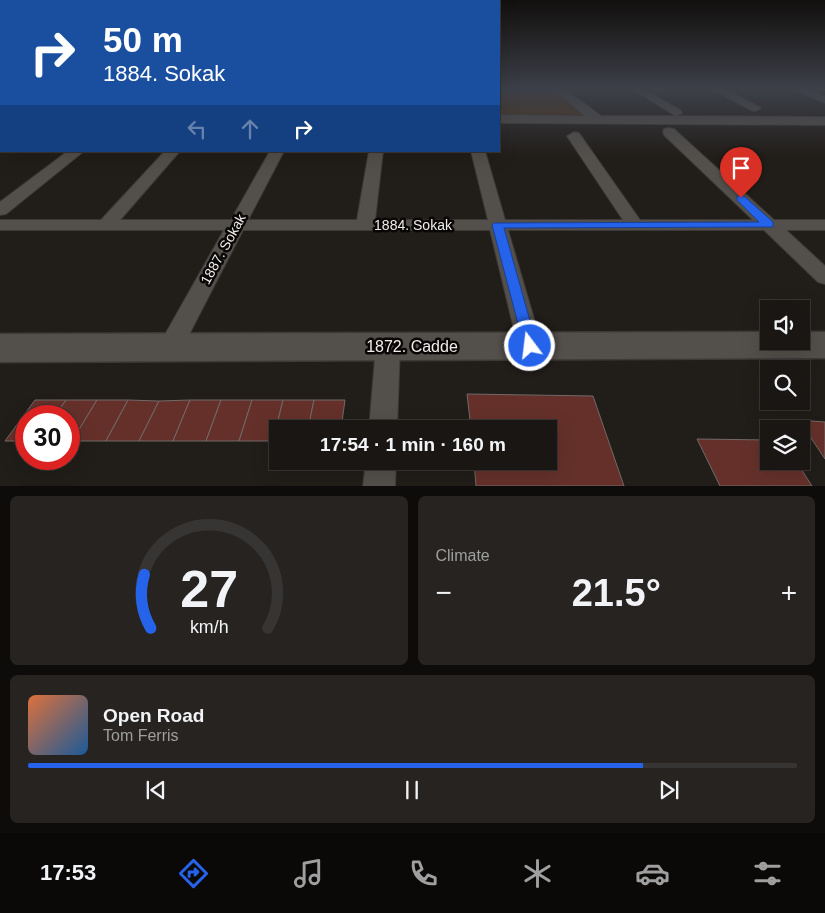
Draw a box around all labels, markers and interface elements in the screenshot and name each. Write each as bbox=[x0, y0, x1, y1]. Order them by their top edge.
icon: right bbox=[20, 20, 85, 85]
text: 50 m bbox=[103, 20, 183, 59]
text: 1884. Sokak bbox=[103, 61, 225, 86]
icon: left bbox=[183, 115, 211, 143]
icon: ahead bbox=[236, 115, 264, 143]
icon: right bbox=[289, 115, 317, 143]
pin bbox=[720, 147, 762, 198]
icon: arrive bbox=[727, 154, 755, 182]
street label: 1887. Sokak bbox=[197, 210, 249, 287]
street label: 1884. Sokak bbox=[374, 217, 453, 233]
map controls bbox=[760, 300, 810, 470]
button: sound bbox=[760, 300, 810, 350]
position arrow bbox=[503, 319, 555, 371]
street label: 1872. Cadde bbox=[366, 338, 458, 355]
button: search bbox=[760, 360, 810, 410]
speed limit sign: 30 bbox=[15, 405, 80, 470]
button: layers bbox=[760, 420, 810, 470]
text: 17:54 · 1 min · 160 m bbox=[320, 434, 506, 455]
text: Climate bbox=[436, 547, 490, 564]
text: 27 bbox=[180, 560, 238, 618]
text: 21.5° bbox=[572, 572, 661, 614]
text: − bbox=[436, 577, 452, 608]
text: + bbox=[781, 577, 797, 608]
text: km/h bbox=[189, 617, 228, 637]
text: Open Road bbox=[103, 705, 204, 726]
text: Tom Ferris bbox=[103, 727, 179, 744]
icon: previous bbox=[142, 776, 170, 804]
icon: pause bbox=[398, 776, 426, 804]
icon: next bbox=[655, 776, 683, 804]
icon: directions bbox=[176, 856, 211, 891]
icon: music bbox=[291, 856, 326, 891]
icon: phone bbox=[406, 856, 441, 891]
icon: climate bbox=[520, 856, 555, 891]
icon: car bbox=[635, 856, 670, 891]
icon: filters bbox=[750, 856, 785, 891]
text: 17:53 bbox=[40, 860, 96, 885]

